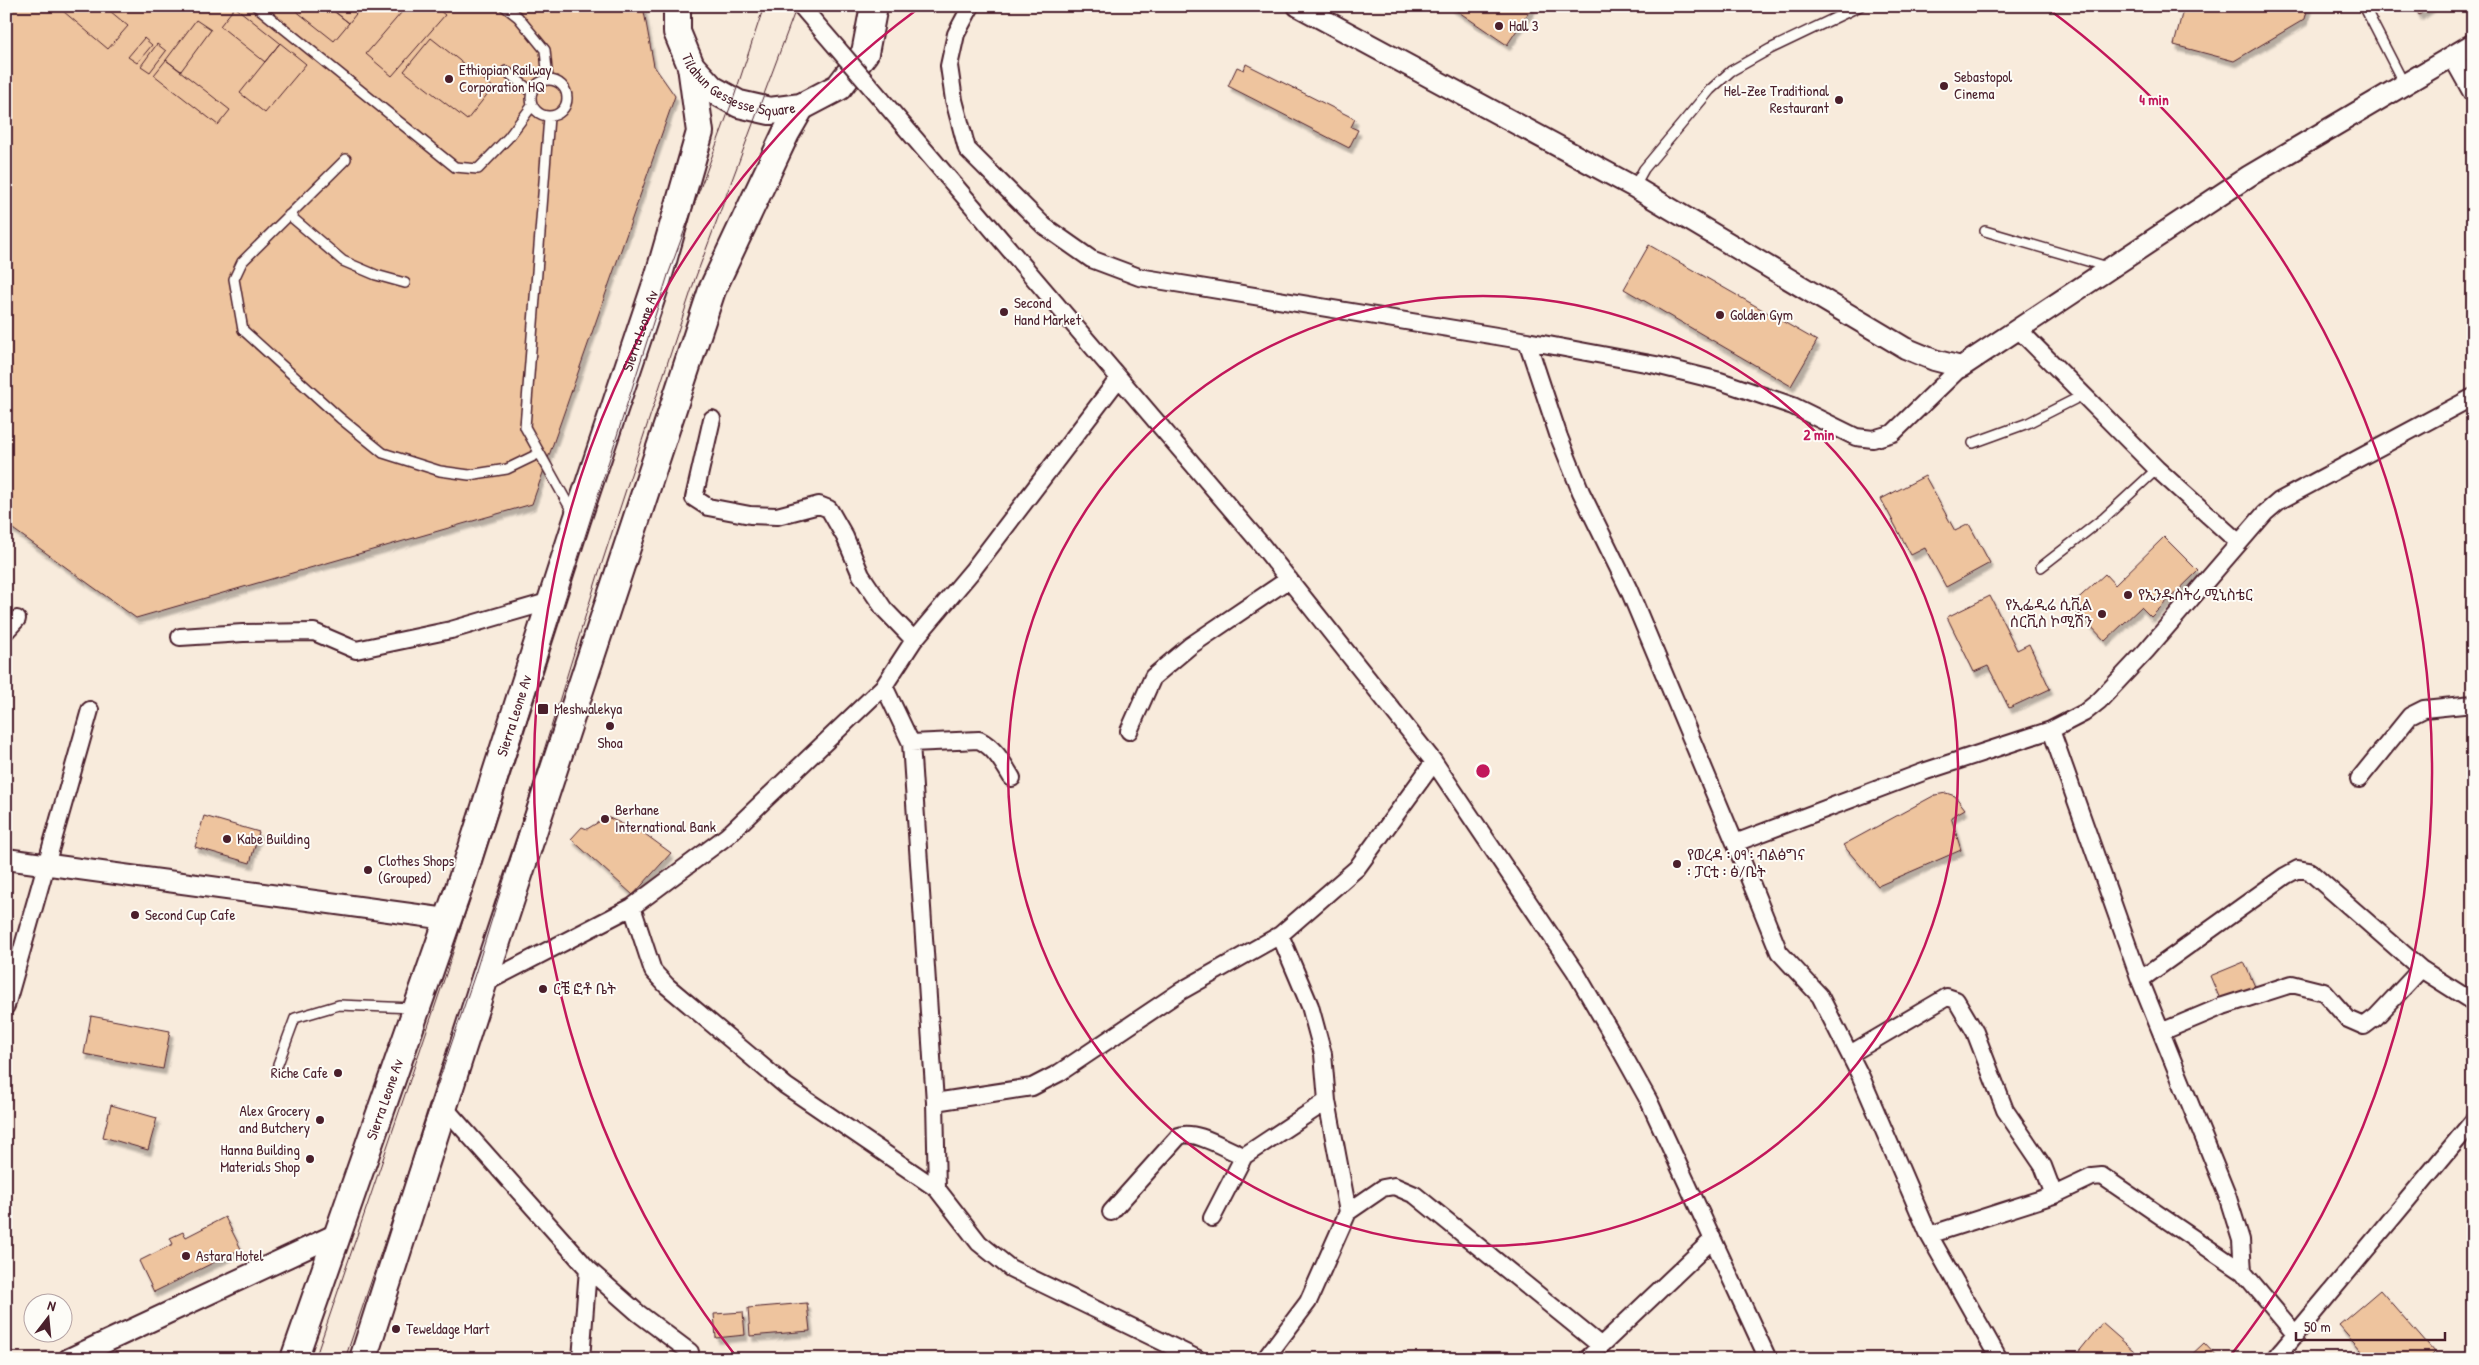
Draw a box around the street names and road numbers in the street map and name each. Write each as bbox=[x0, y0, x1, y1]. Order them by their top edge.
street label: Tilahun Gessesse Square bbox=[677, 50, 797, 121]
street label: Sierra Leone Av bbox=[616, 287, 663, 374]
street label: Sierra Leone Av bbox=[491, 672, 537, 759]
street label: Sierra Leone Av bbox=[361, 1056, 408, 1143]

